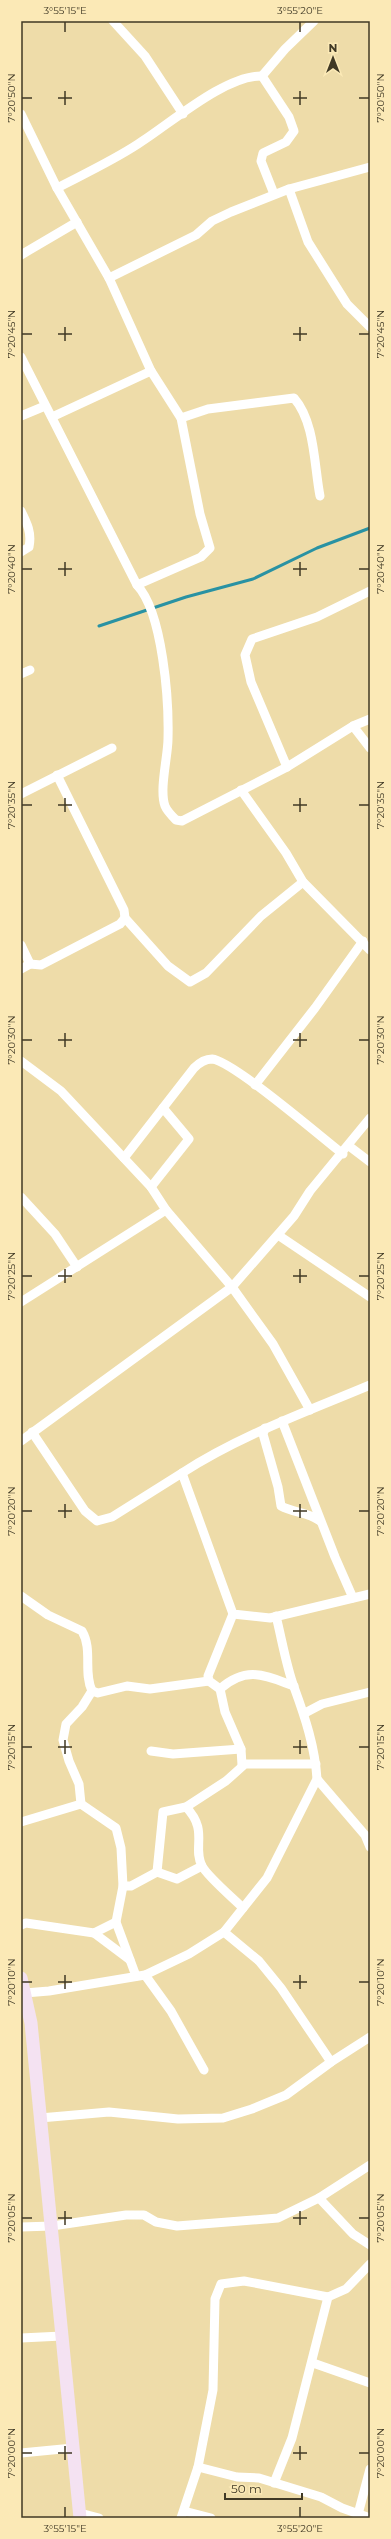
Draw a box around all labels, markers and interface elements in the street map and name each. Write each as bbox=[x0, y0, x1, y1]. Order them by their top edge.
text: 3°55'15"E bbox=[43, 4, 87, 17]
text: 3°55'20"E bbox=[277, 4, 323, 17]
north arrow bbox=[313, 38, 353, 78]
text: N bbox=[329, 41, 337, 55]
text: 7°20'50"N bbox=[5, 73, 18, 123]
text: 7°20'50"N bbox=[374, 73, 387, 123]
text: 7°20'45"N bbox=[5, 310, 18, 358]
text: 7°20'45"N bbox=[374, 310, 387, 358]
text: 7°20'40"N bbox=[5, 544, 18, 594]
text: 7°20'40"N bbox=[374, 544, 387, 594]
text: 7°20'35"N bbox=[5, 781, 18, 829]
text: 7°20'35"N bbox=[374, 781, 387, 829]
text: 7°20'30"N bbox=[5, 1015, 18, 1065]
text: 7°20'30"N bbox=[374, 1015, 387, 1065]
text: 7°20'25"N bbox=[5, 1252, 18, 1300]
text: 7°20'25"N bbox=[374, 1252, 387, 1300]
text: 7°20'20"N bbox=[5, 1486, 18, 1536]
text: 7°20'20"N bbox=[374, 1486, 387, 1536]
text: 7°20'15"N bbox=[5, 1724, 18, 1770]
text: 7°20'15"N bbox=[374, 1724, 387, 1770]
text: 7°20'10"N bbox=[5, 1958, 18, 2006]
text: 7°20'10"N bbox=[374, 1958, 387, 2006]
text: 7°20'05"N bbox=[5, 2193, 18, 2243]
text: 7°20'05"N bbox=[374, 2193, 387, 2243]
text: 7°20'00"N bbox=[5, 2428, 18, 2478]
text: 7°20'00"N bbox=[374, 2428, 387, 2478]
scale bar bbox=[225, 2475, 302, 2501]
text: 50 m bbox=[231, 2481, 262, 2496]
text: 3°55'15"E bbox=[43, 2522, 87, 2535]
text: 3°55'20"E bbox=[277, 2522, 323, 2535]

